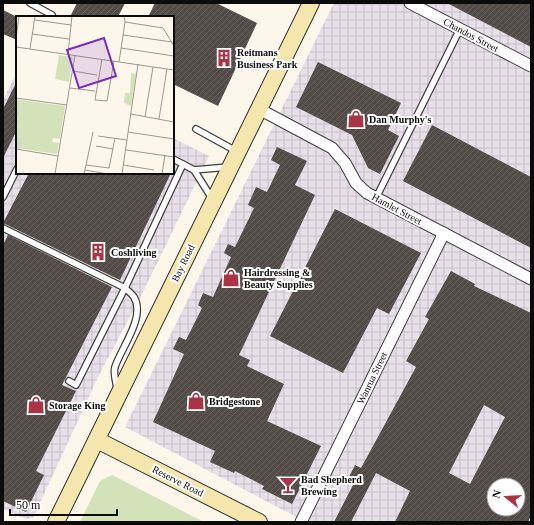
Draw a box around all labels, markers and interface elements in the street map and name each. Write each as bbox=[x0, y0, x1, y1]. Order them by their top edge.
inset map bbox=[16, 16, 174, 174]
street label: Chandos Street bbox=[442, 16, 501, 54]
place label: Reitmans Business Park bbox=[237, 47, 298, 70]
building icon: Reitmans Business Park bbox=[214, 48, 234, 68]
shop icon: Dan Murphy's bbox=[346, 109, 366, 129]
place label: Dan Murphy's bbox=[369, 114, 432, 125]
street label: Hamlet Street bbox=[370, 191, 424, 227]
building icon: Coshliving bbox=[88, 242, 108, 262]
street label: Bay Road bbox=[169, 243, 197, 283]
place label: Coshliving bbox=[111, 247, 157, 258]
place label: Hairdressing & Beauty Supplies bbox=[244, 267, 313, 290]
shop icon: Hairdressing & Beauty Supplies bbox=[221, 268, 241, 288]
street label: Wanrua Street bbox=[355, 350, 389, 406]
shop icon: Bridgestone bbox=[186, 391, 206, 411]
shop icon: Storage King bbox=[26, 395, 46, 415]
place label: Bridgestone bbox=[209, 396, 261, 407]
place label: Storage King bbox=[49, 400, 105, 411]
street label: Reserve Road bbox=[151, 463, 205, 499]
place label: Bad Shepherd Brewing bbox=[301, 474, 362, 497]
bar icon: Bad Shepherd Brewing bbox=[278, 475, 298, 495]
north arrow bbox=[486, 477, 526, 517]
text: N bbox=[490, 488, 503, 500]
scale bar bbox=[10, 491, 117, 517]
text: 50 m bbox=[16, 498, 41, 512]

